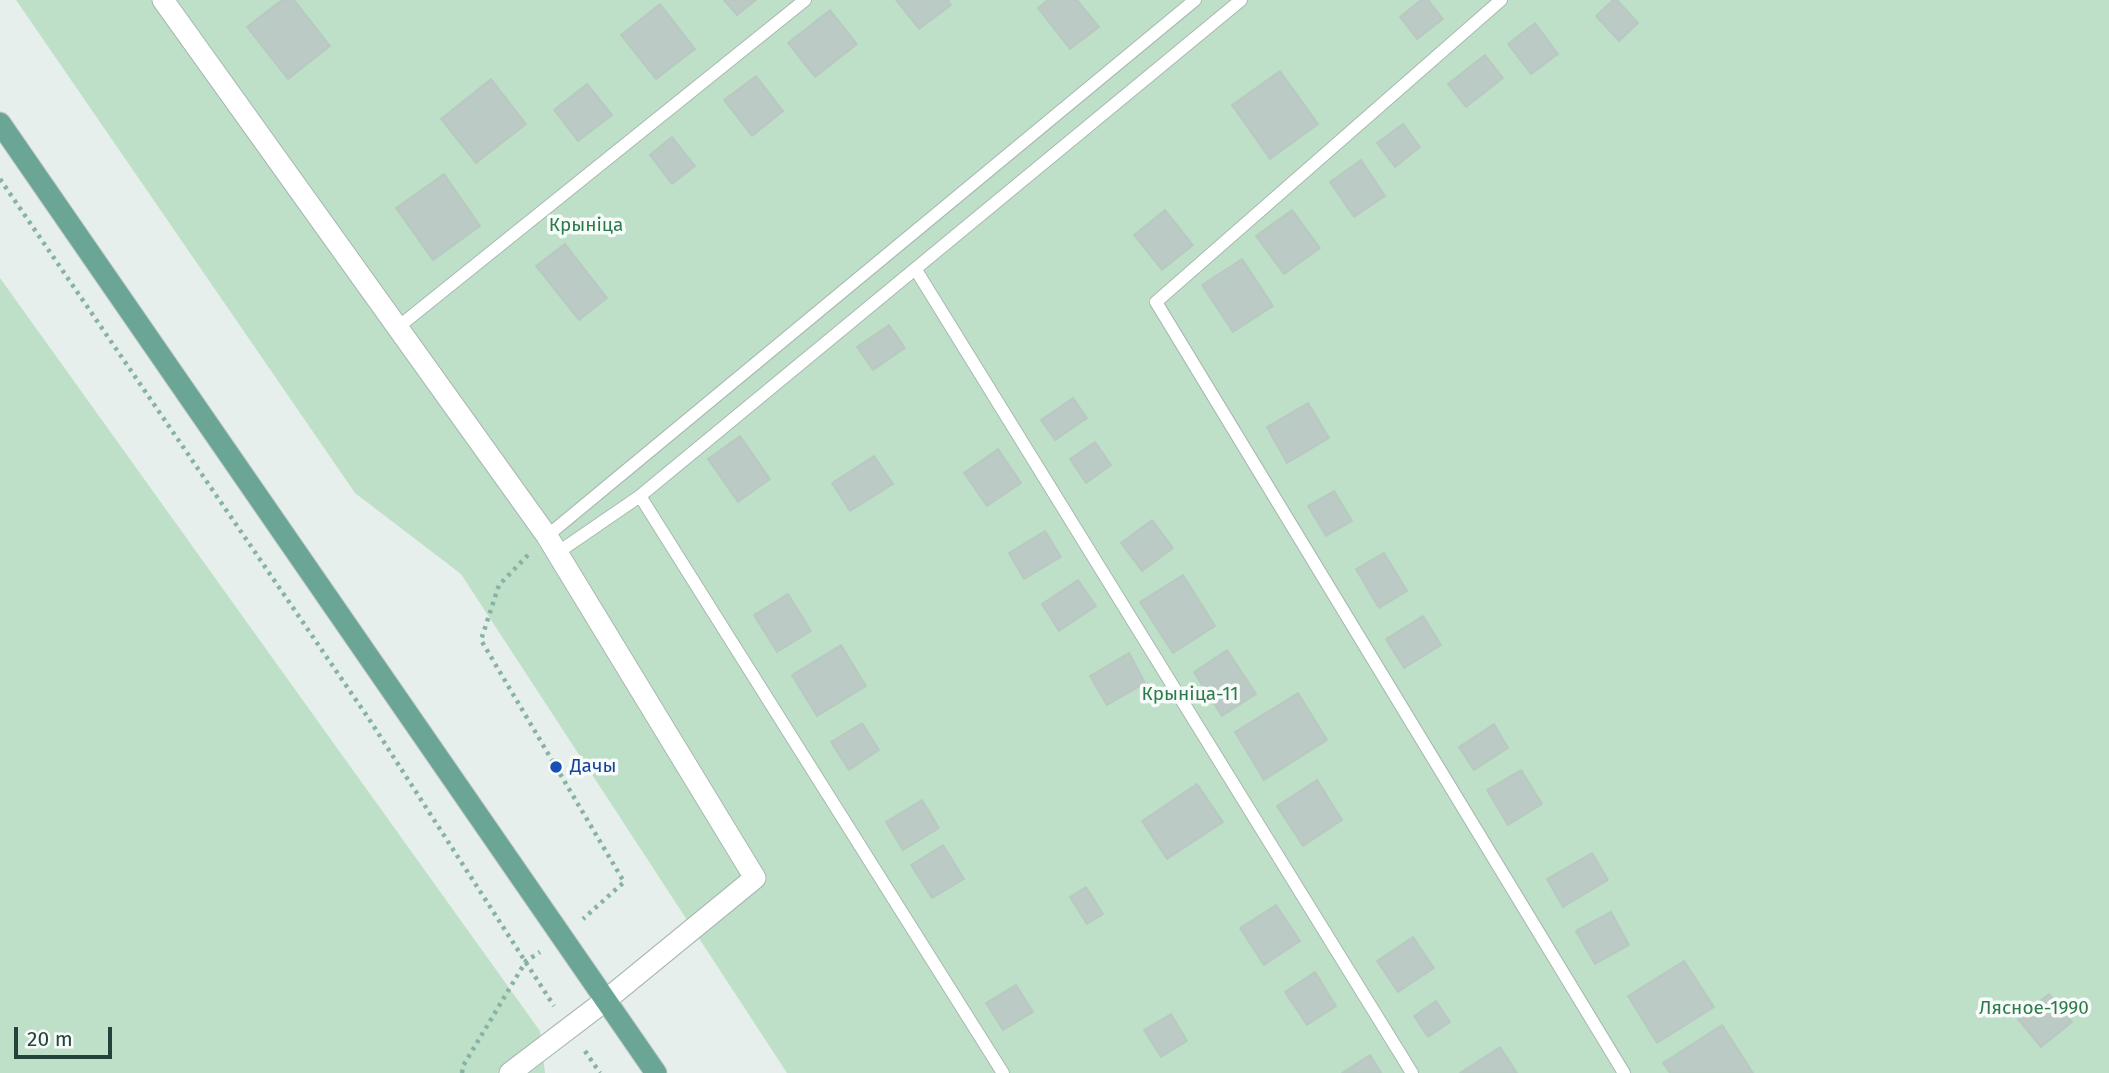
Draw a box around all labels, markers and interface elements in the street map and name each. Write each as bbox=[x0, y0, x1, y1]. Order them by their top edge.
park label: Крыніца bbox=[549, 215, 623, 237]
park label: Крыніца-11 bbox=[1142, 684, 1238, 706]
place label: Дачы bbox=[570, 756, 616, 778]
marker: Дачы bbox=[548, 759, 564, 775]
park label: Лясное-1990 bbox=[1979, 998, 2089, 1020]
scale bar bbox=[18, 1014, 116, 1058]
text: 20 m bbox=[27, 1026, 73, 1052]

